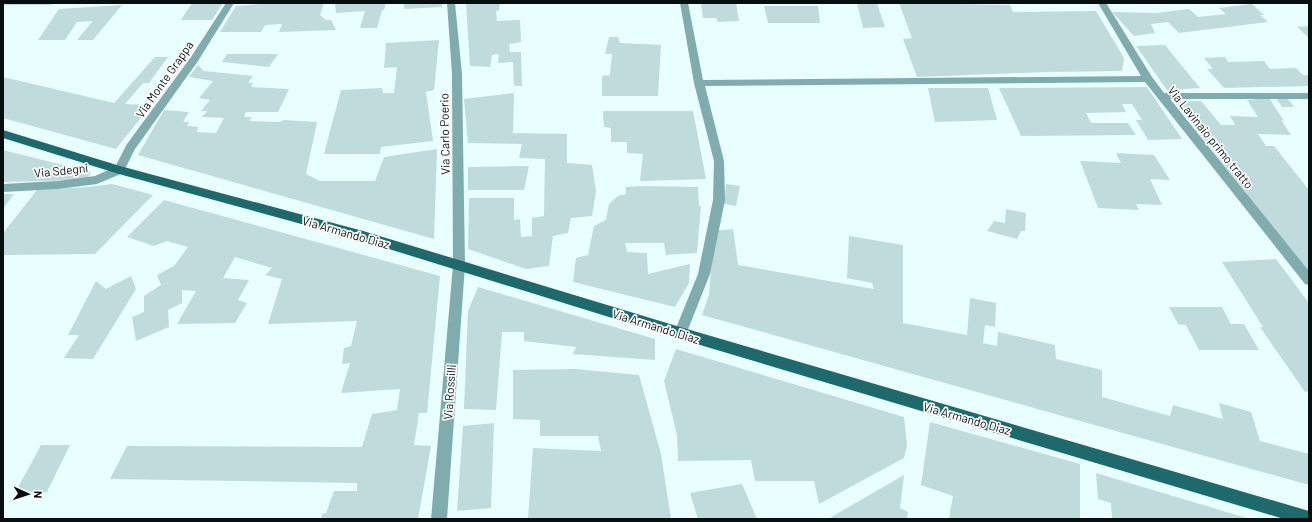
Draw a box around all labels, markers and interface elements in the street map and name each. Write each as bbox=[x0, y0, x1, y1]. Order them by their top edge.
street label: Via Monte Grappa bbox=[132, 38, 196, 120]
street label: Via Lavinaio primo tratto bbox=[1165, 83, 1257, 191]
street label: Via Carlo Poerio bbox=[436, 93, 452, 175]
street label: Via Sdegni bbox=[33, 160, 89, 180]
street label: Via Armando Diaz bbox=[301, 213, 391, 251]
street label: Via Armando Diaz bbox=[611, 306, 701, 346]
street label: Via Rossilli bbox=[440, 364, 458, 420]
street label: Via Armando Diaz bbox=[922, 399, 1012, 437]
north arrow bbox=[8, 474, 48, 514]
text: N bbox=[32, 491, 45, 499]

